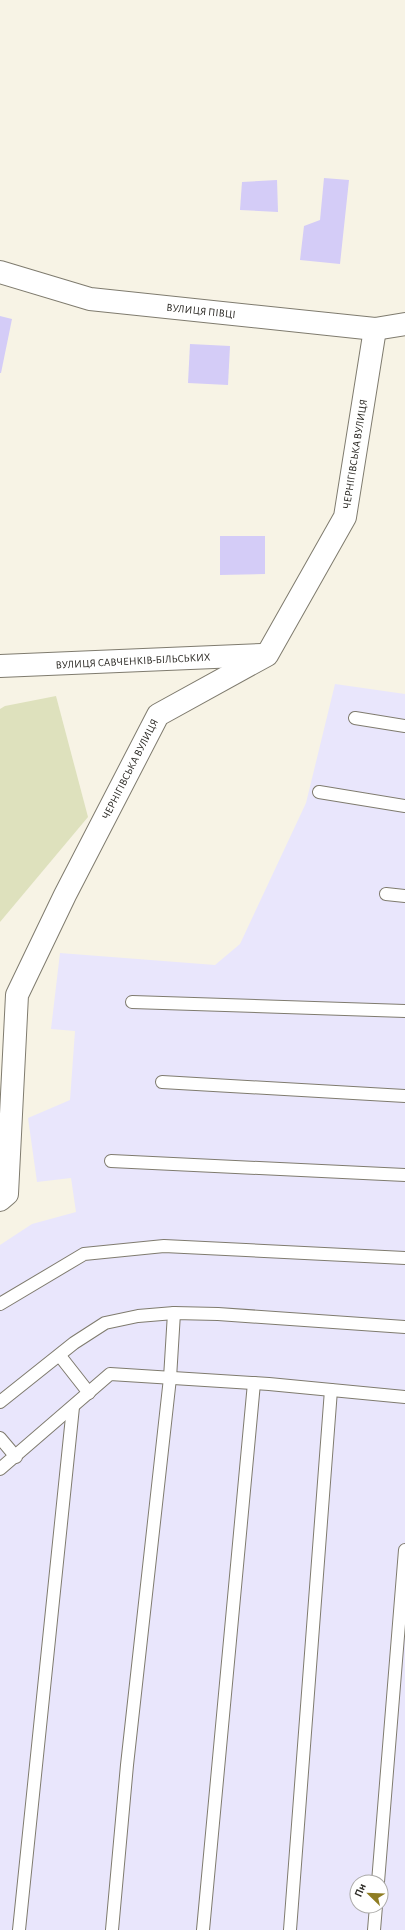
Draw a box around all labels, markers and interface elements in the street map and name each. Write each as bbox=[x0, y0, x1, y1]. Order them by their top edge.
street label: ВУЛИЦЯ ПІВЦІ bbox=[166, 302, 236, 320]
street label: ЧЕРНІГІВСЬКА ВУЛИЦЯ bbox=[341, 398, 369, 510]
street label: ВУЛИЦЯ САВЧЕНКІВ-БІЛЬСЬКИХ bbox=[55, 651, 211, 671]
street label: ЧЕРНІГІВСЬКА ВУЛИЦЯ bbox=[100, 717, 160, 821]
north arrow bbox=[349, 1874, 389, 1914]
text: Пн bbox=[353, 1882, 368, 1899]

